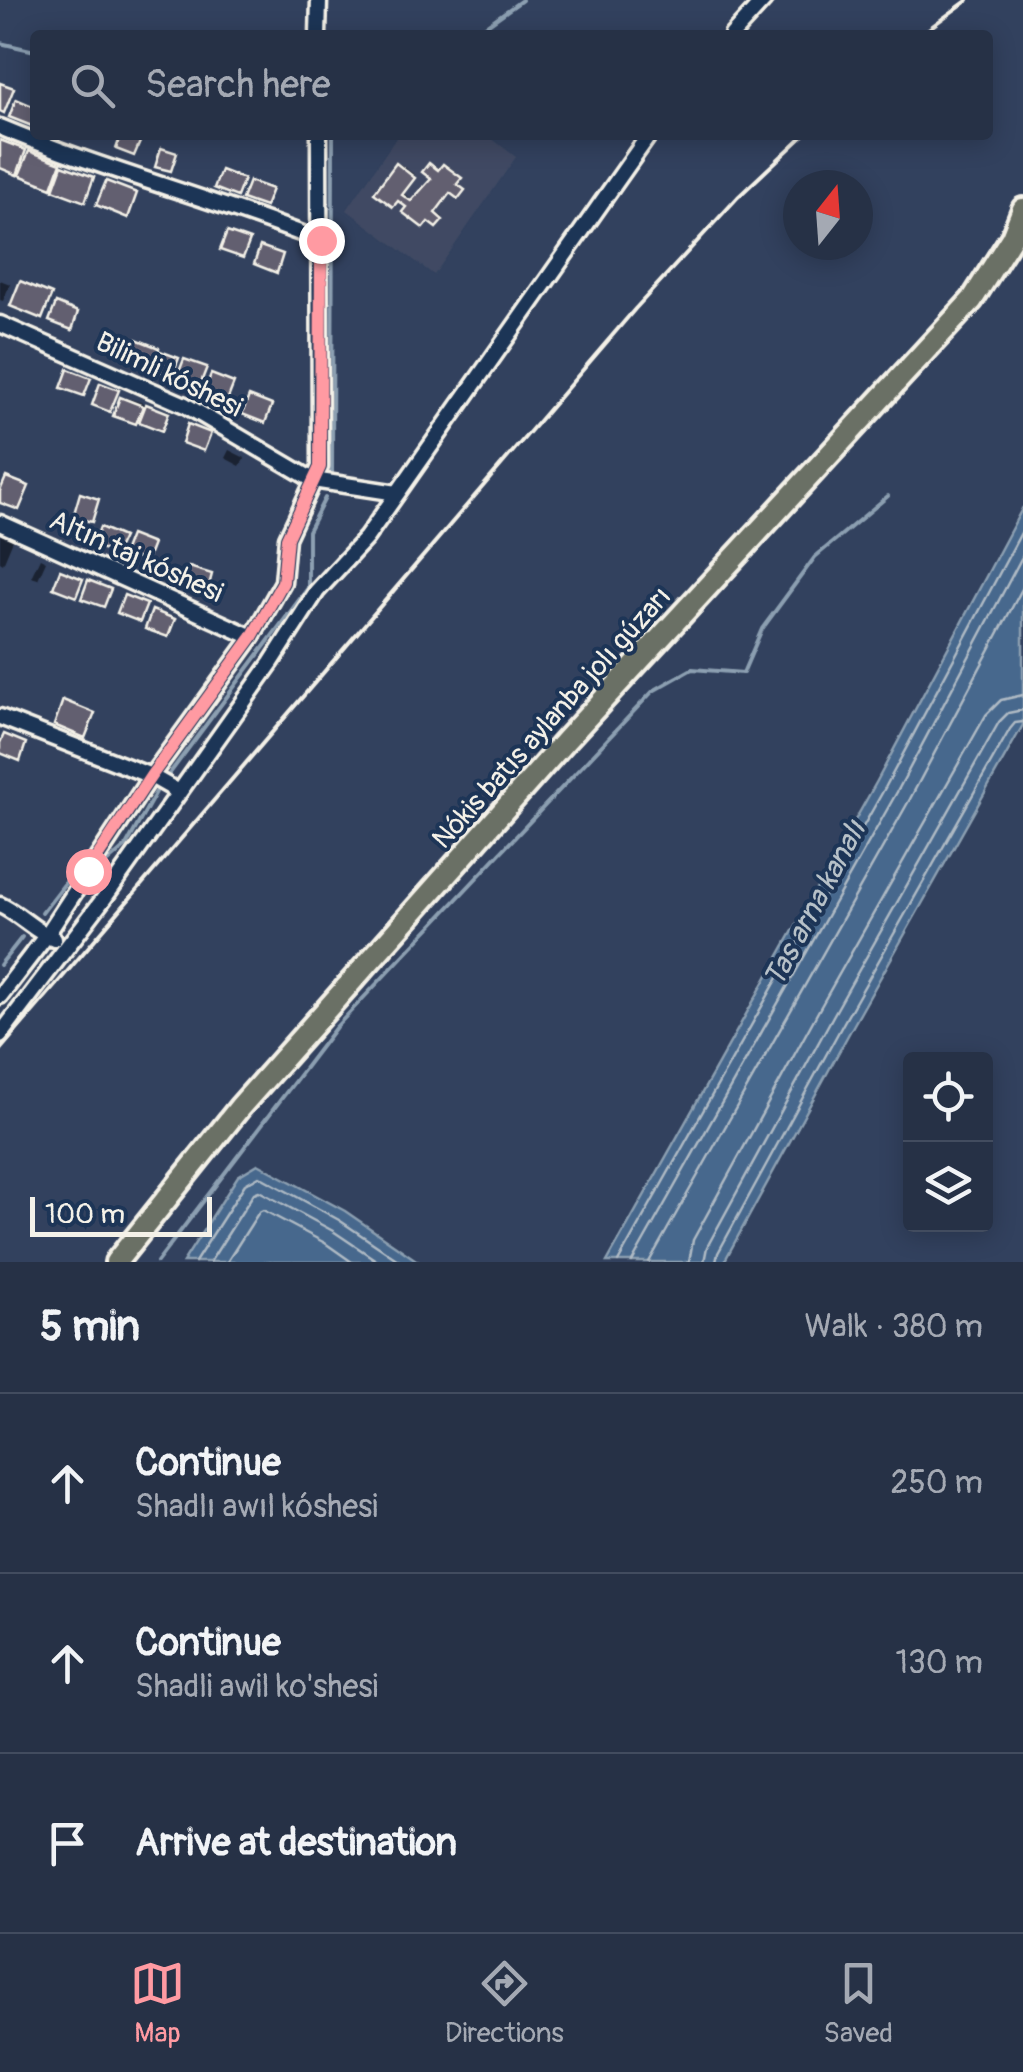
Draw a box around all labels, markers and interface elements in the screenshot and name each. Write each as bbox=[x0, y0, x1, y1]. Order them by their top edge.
search box bbox=[30, 30, 993, 140]
icon: search bbox=[65, 58, 120, 113]
text: Search here bbox=[145, 61, 331, 109]
north arrow bbox=[783, 170, 873, 260]
route end bbox=[299, 218, 345, 264]
street label: Bilimli kóshesi bbox=[90, 325, 248, 425]
street label: Altın taj kóshesi bbox=[44, 503, 228, 611]
street label: Nókis batıs aylanba jolı gúzarı bbox=[425, 580, 679, 856]
water label: Tas arna kanalı bbox=[756, 813, 875, 993]
route start bbox=[66, 849, 112, 895]
map controls bbox=[903, 1052, 993, 1232]
button: locate bbox=[903, 1052, 993, 1142]
button: layers bbox=[903, 1142, 993, 1232]
scale bar bbox=[30, 1192, 212, 1236]
text: 100 m bbox=[45, 1197, 125, 1232]
text: 5 min bbox=[40, 1301, 140, 1353]
text: Walk · 380 m bbox=[804, 1307, 983, 1347]
text: Continue bbox=[135, 1439, 281, 1487]
icon: ahead bbox=[40, 1456, 95, 1511]
text: 250 m bbox=[891, 1463, 983, 1503]
text: Shadlı awıl kóshesi bbox=[135, 1487, 378, 1527]
text: Continue bbox=[135, 1619, 281, 1667]
icon: ahead bbox=[40, 1636, 95, 1691]
text: 130 m bbox=[895, 1643, 983, 1683]
text: Shadli awil ko'shesi bbox=[135, 1667, 378, 1707]
icon: arrive bbox=[40, 1816, 95, 1871]
text: Arrive at destination bbox=[135, 1819, 457, 1867]
tab: Map bbox=[130, 1956, 185, 2051]
tab: Directions bbox=[445, 1956, 564, 2051]
tab: Saved bbox=[824, 1956, 893, 2051]

